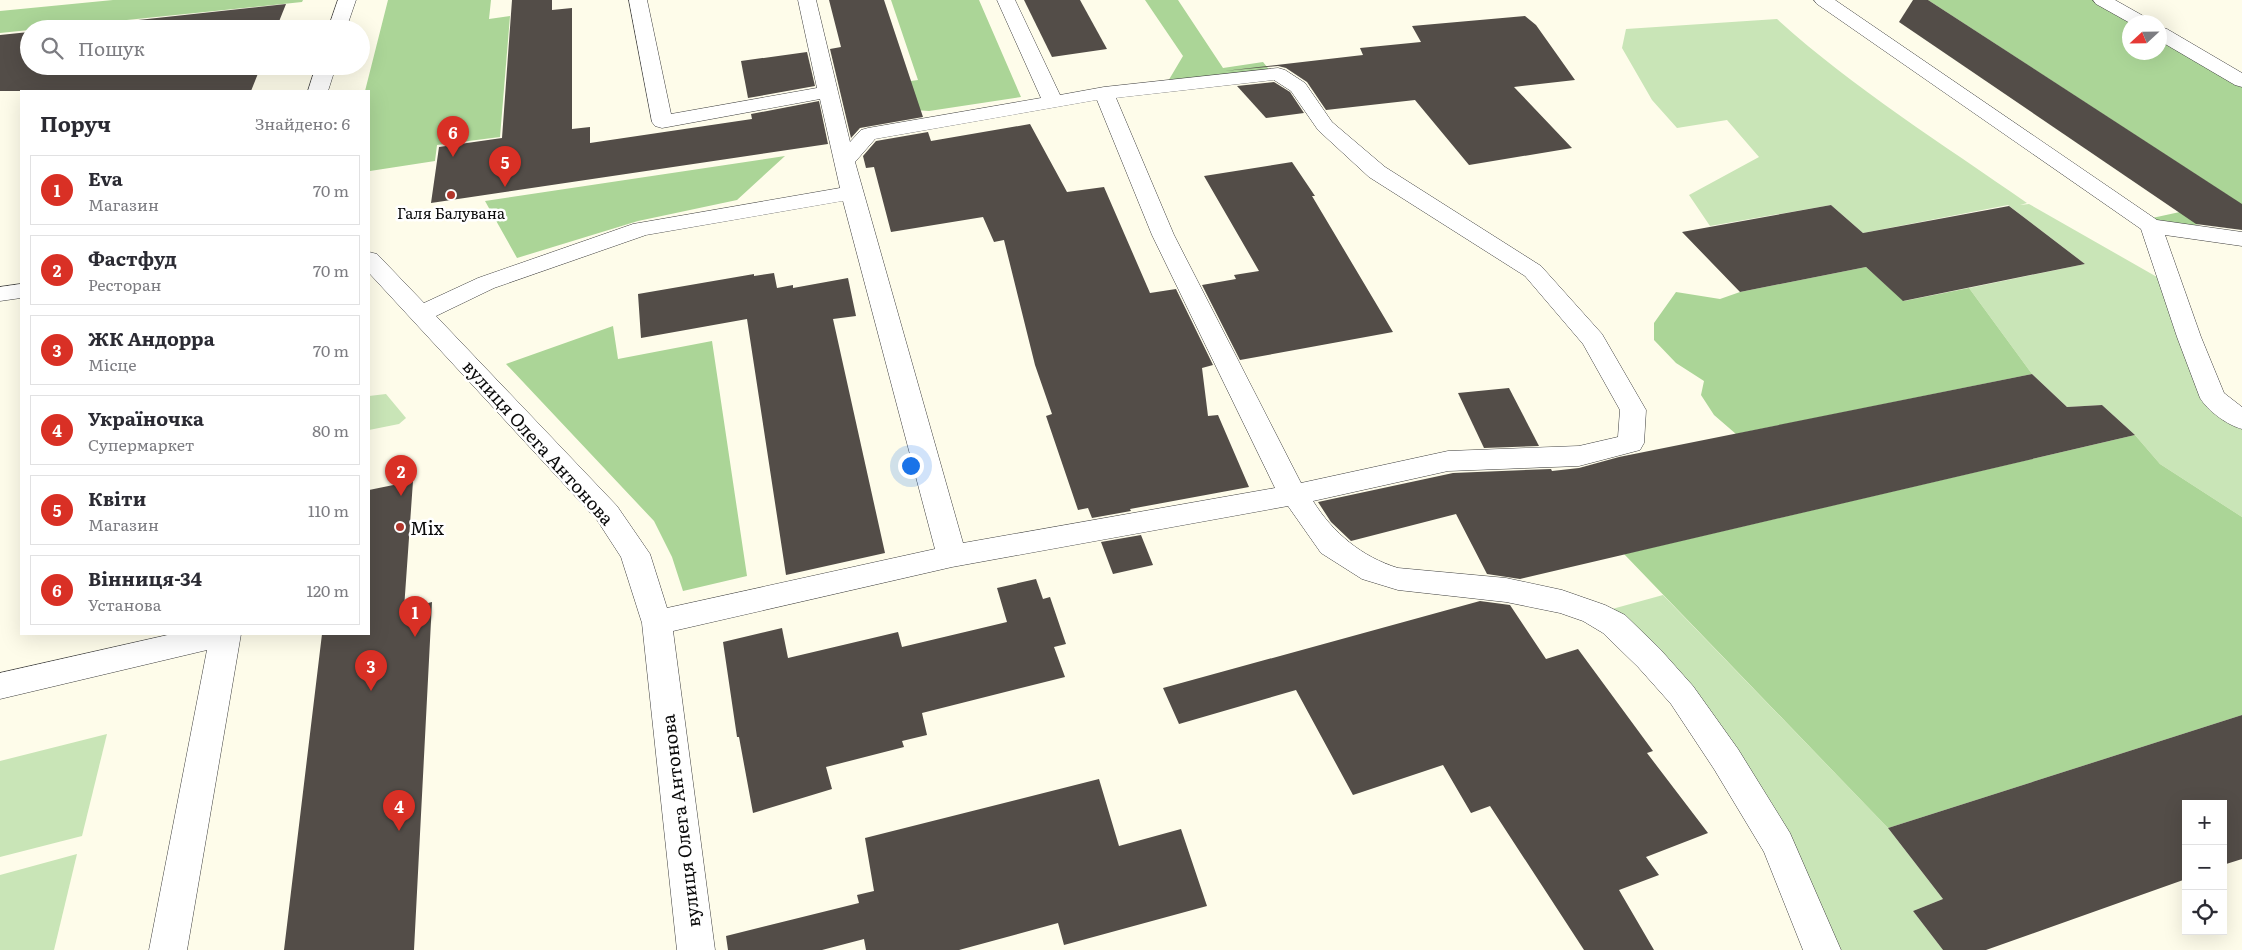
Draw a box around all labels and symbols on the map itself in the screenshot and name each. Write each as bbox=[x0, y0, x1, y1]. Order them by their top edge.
north arrow bbox=[2122, 15, 2167, 60]
pin: 6 bbox=[437, 116, 469, 157]
pin: 5 bbox=[489, 146, 521, 187]
marker: Галя Балувана bbox=[445, 189, 457, 201]
place label: Галя Балувана bbox=[397, 201, 506, 224]
street label: вулиця Олега Антонова bbox=[457, 353, 621, 531]
your location bbox=[898, 453, 924, 479]
pin: 2 bbox=[385, 455, 417, 496]
place label: Mix bbox=[410, 514, 445, 541]
marker: Mix bbox=[394, 521, 406, 533]
pin: 1 bbox=[399, 596, 431, 637]
pin: 3 bbox=[355, 650, 387, 691]
street label: вулиця Олега Антонова bbox=[653, 713, 706, 929]
pin: 4 bbox=[383, 790, 415, 831]

